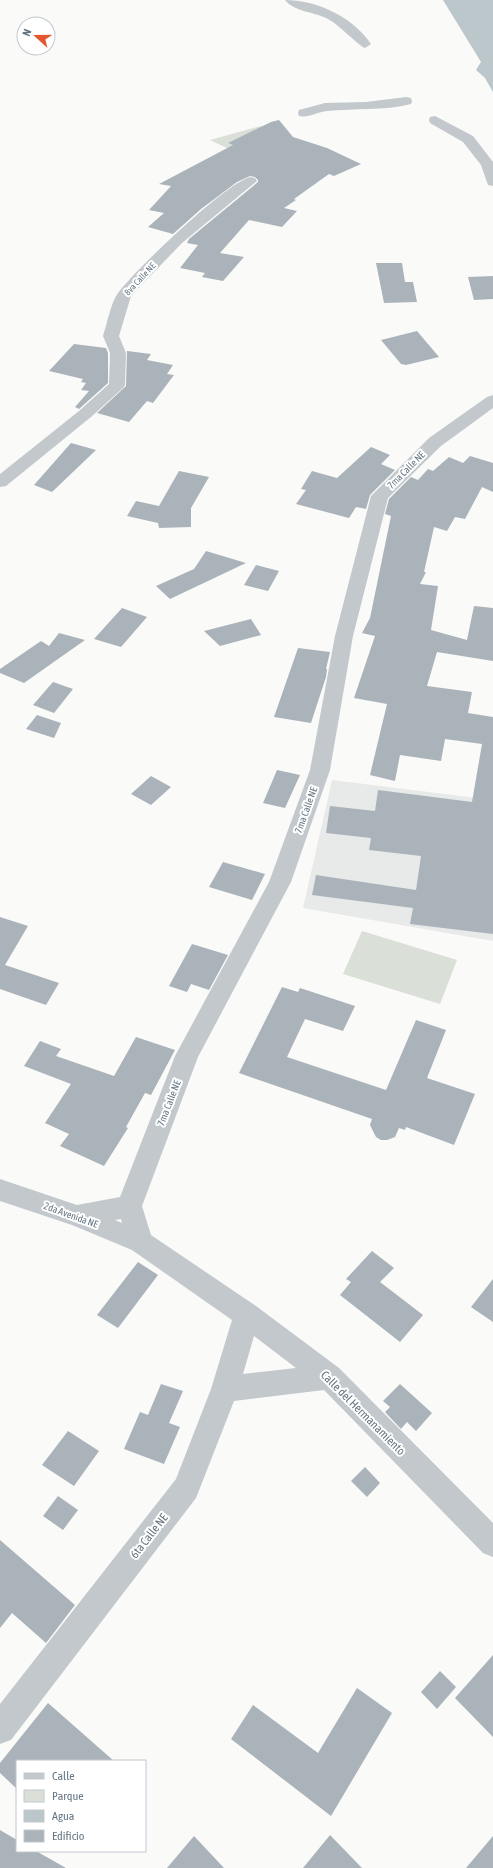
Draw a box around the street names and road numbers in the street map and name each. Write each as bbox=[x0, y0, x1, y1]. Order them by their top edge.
street label: 8va Calle NE bbox=[122, 261, 158, 297]
street label: 7ma Calle NE bbox=[385, 448, 428, 491]
street label: 7ma Calle NE bbox=[293, 785, 320, 835]
street label: 7ma Calle NE bbox=[155, 1078, 183, 1128]
street label: 2da Avenida NE bbox=[42, 1200, 100, 1230]
street label: Calle del Hermanamiento bbox=[318, 1368, 408, 1458]
street label: 6ta Calle NE bbox=[127, 1511, 171, 1561]

